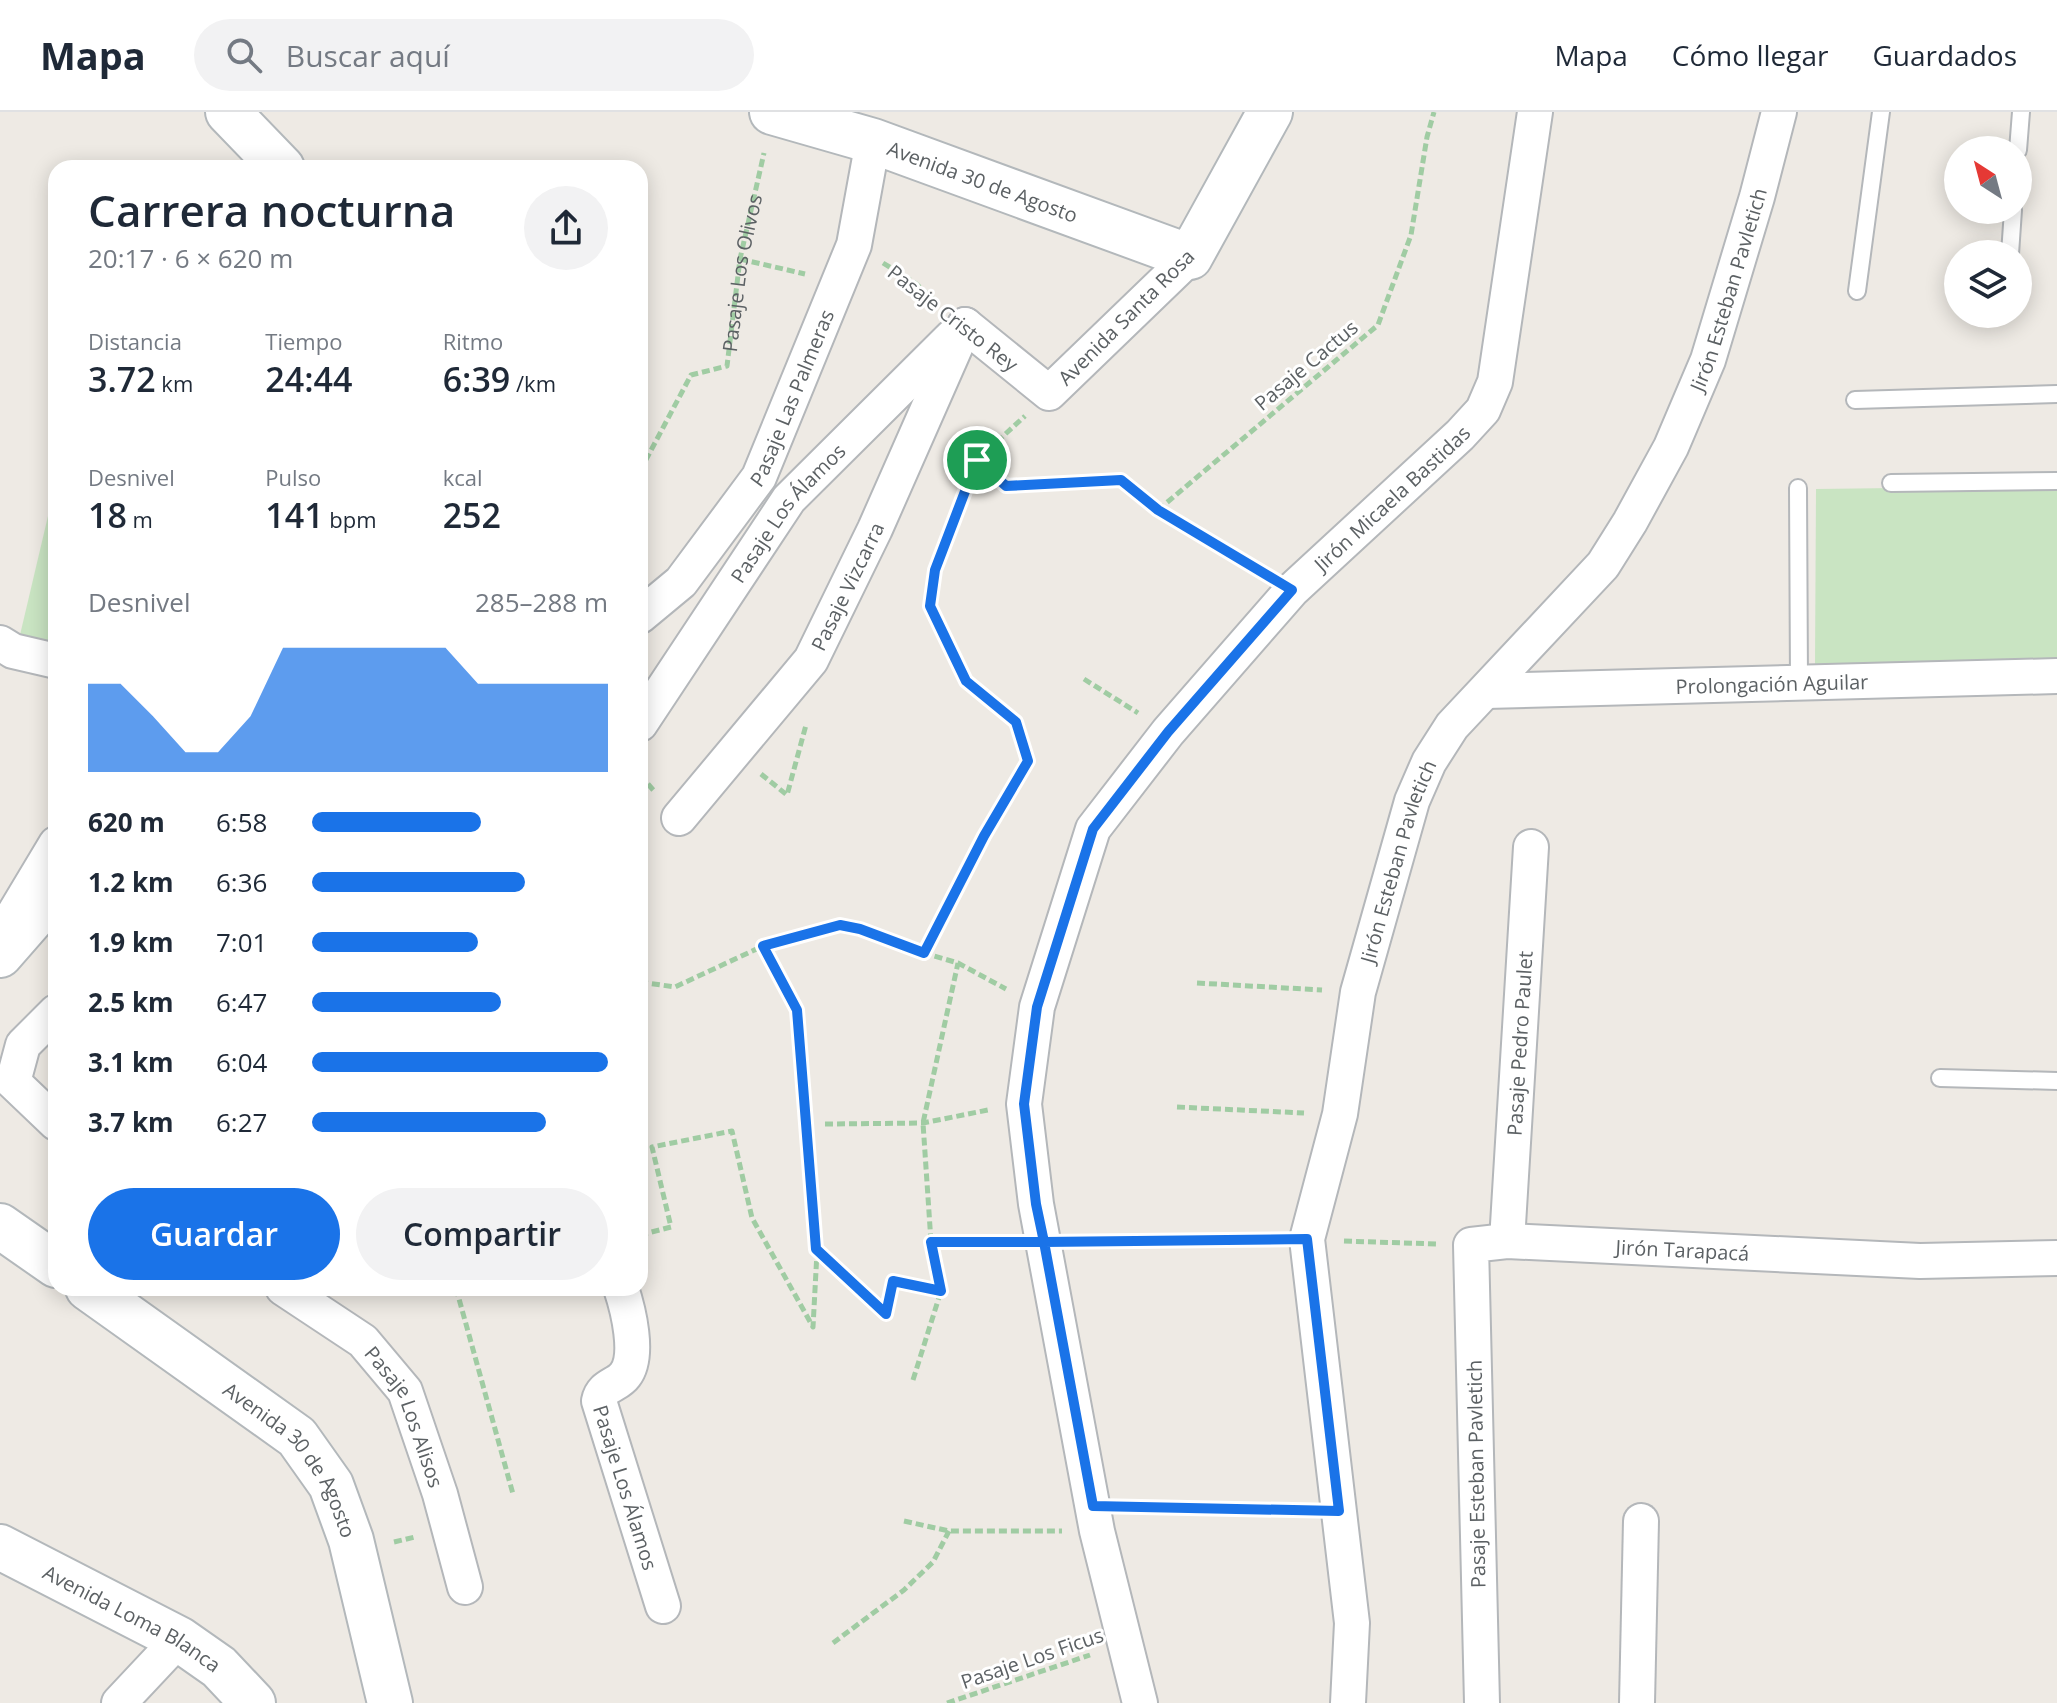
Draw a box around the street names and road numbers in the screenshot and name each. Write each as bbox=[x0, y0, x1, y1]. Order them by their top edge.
street label: Avenida 30 de Agosto bbox=[884, 134, 1082, 228]
street label: Jirón Esteban Pavletich bbox=[1682, 185, 1772, 397]
street label: Pasaje Los Olivos bbox=[715, 191, 768, 353]
street label: Avenida Santa Rosa bbox=[1052, 243, 1200, 391]
street label: Pasaje Cristo Rey bbox=[882, 259, 1025, 378]
street label: Pasaje Las Palmeras bbox=[743, 305, 840, 492]
street label: Pasaje Cactus bbox=[1248, 314, 1364, 416]
street label: Jirón Micaela Bastidas bbox=[1306, 419, 1476, 578]
street label: Pasaje Los Álamos bbox=[724, 437, 851, 588]
street label: Pasaje Vizcarra bbox=[804, 518, 890, 655]
street label: Prolongación Aguilar bbox=[1675, 667, 1869, 700]
street label: Jirón Esteban Pavletich bbox=[1353, 755, 1442, 968]
street label: Pasaje Pedro Paulet bbox=[1500, 950, 1538, 1137]
street label: Jirón Tarapacá bbox=[1613, 1233, 1750, 1266]
street label: Pasaje Los Alisos bbox=[359, 1340, 450, 1491]
street label: Pasaje Esteban Pavletich bbox=[1461, 1360, 1491, 1588]
street label: Avenida 30 de Agosto bbox=[218, 1375, 362, 1541]
street label: Pasaje Los Álamos bbox=[588, 1402, 664, 1573]
street label: Avenida Loma Blanca bbox=[39, 1558, 226, 1678]
street label: Pasaje Los Ficus bbox=[957, 1621, 1107, 1695]

